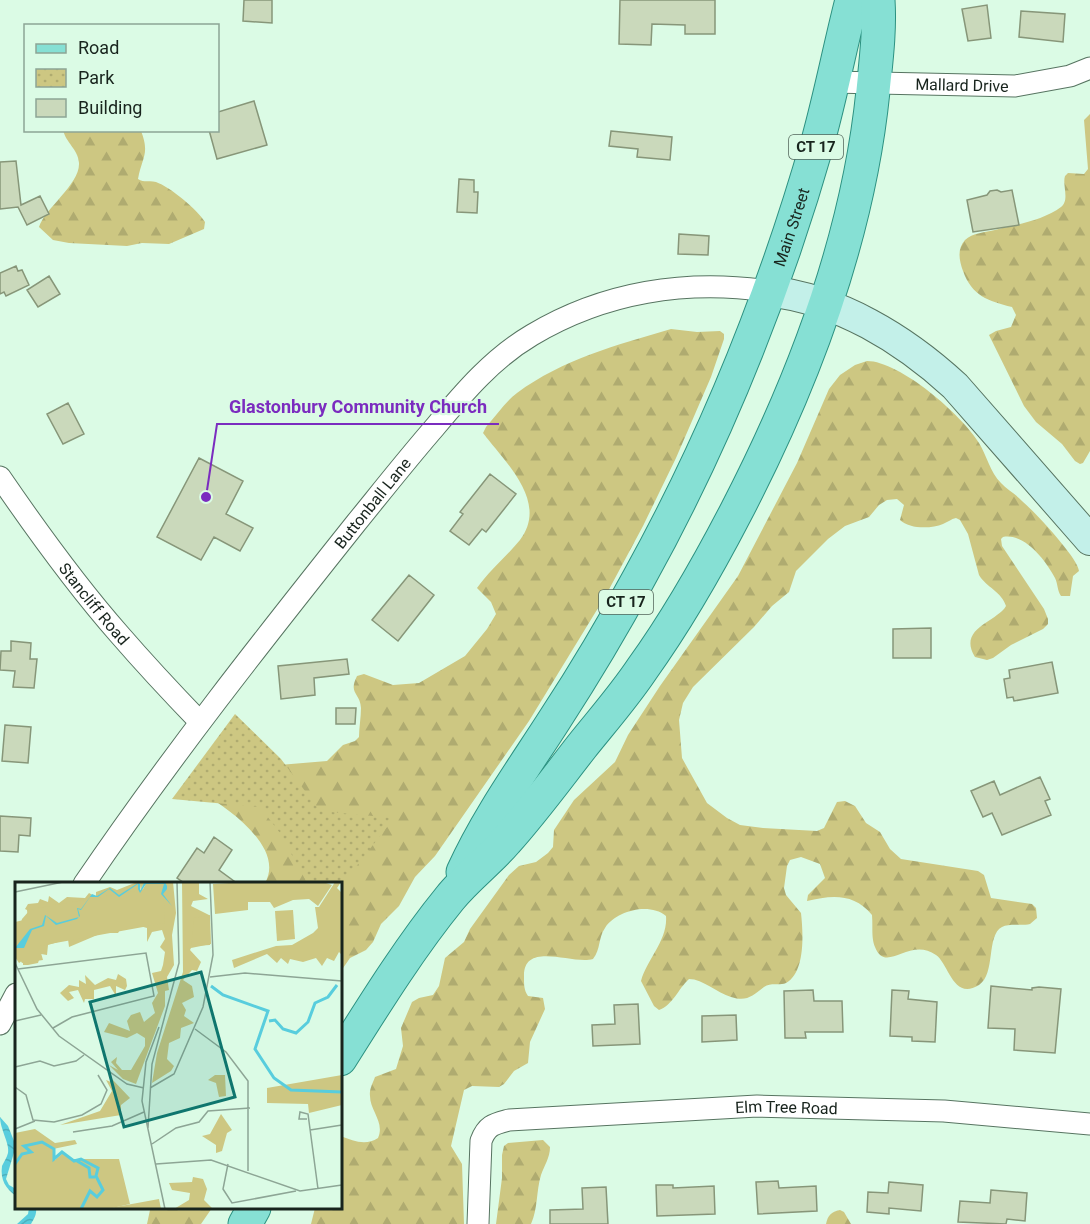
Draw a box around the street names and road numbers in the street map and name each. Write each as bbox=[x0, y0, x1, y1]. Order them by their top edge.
street label: Mallard Drive bbox=[915, 75, 1009, 96]
road number: CT 17 bbox=[789, 135, 843, 159]
street label: Main Street bbox=[770, 186, 813, 269]
street label: Buttonball Lane bbox=[330, 454, 415, 552]
street label: Stancliff Road bbox=[55, 559, 133, 649]
road number: CT 17 bbox=[599, 590, 653, 614]
street label: Elm Tree Road bbox=[735, 1097, 838, 1118]

